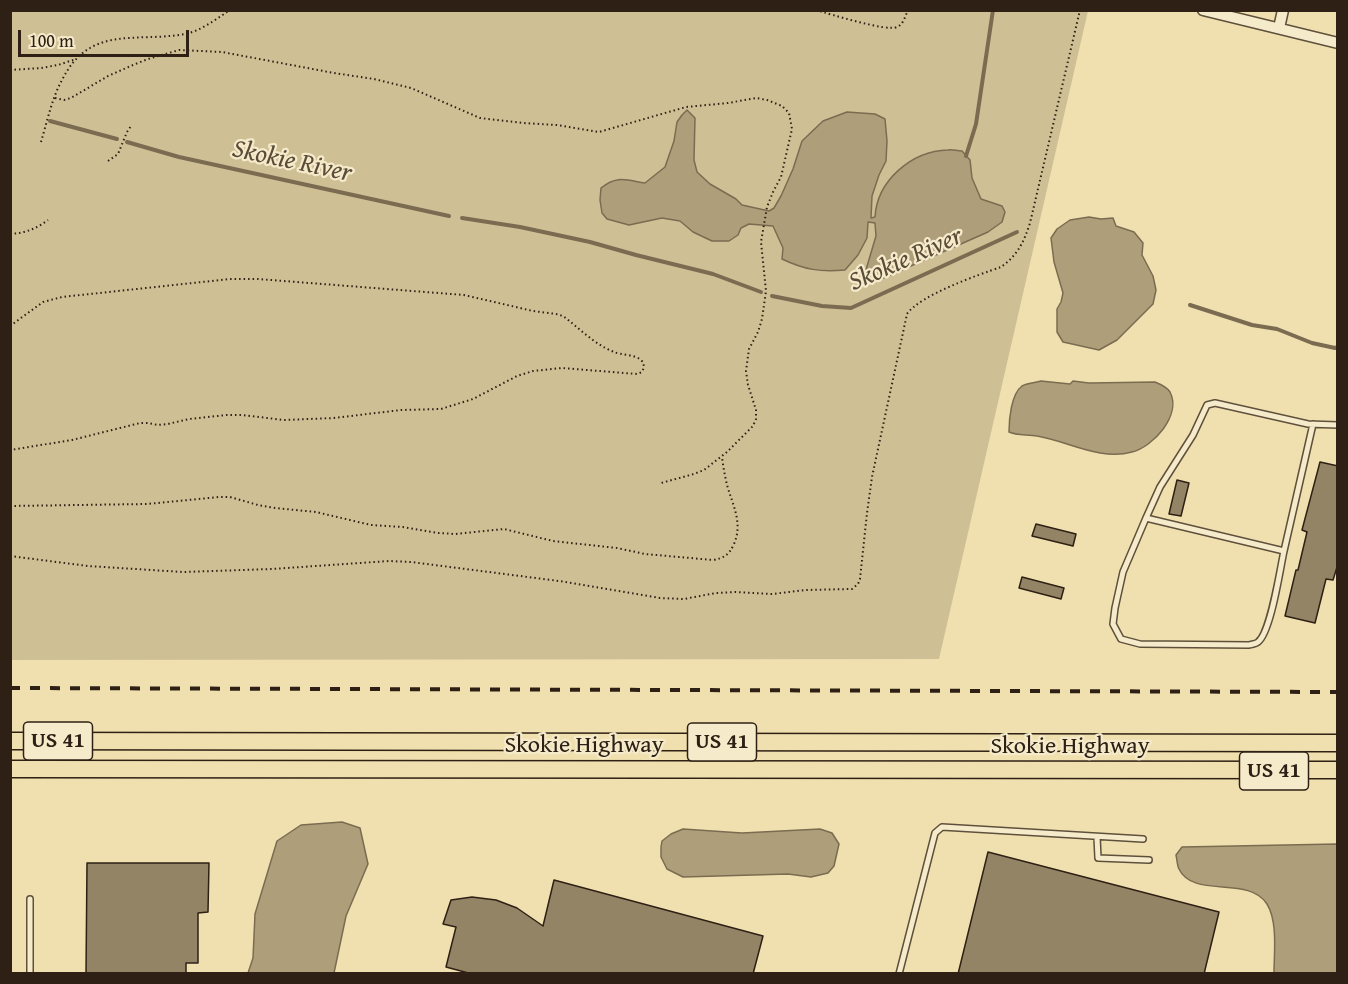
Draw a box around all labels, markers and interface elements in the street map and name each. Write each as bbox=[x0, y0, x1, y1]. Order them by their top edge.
scale bar bbox=[21, 18, 192, 56]
text: 100 m bbox=[29, 27, 74, 54]
water label: Skokie River bbox=[229, 134, 355, 190]
water label: Skokie River bbox=[844, 221, 968, 299]
road number: US 41 bbox=[23, 722, 92, 760]
road number: US 41 bbox=[688, 723, 756, 761]
street label: Skokie Highway bbox=[504, 732, 664, 760]
street label: Skokie Highway bbox=[990, 733, 1150, 761]
road number: US 41 bbox=[1240, 752, 1308, 790]

